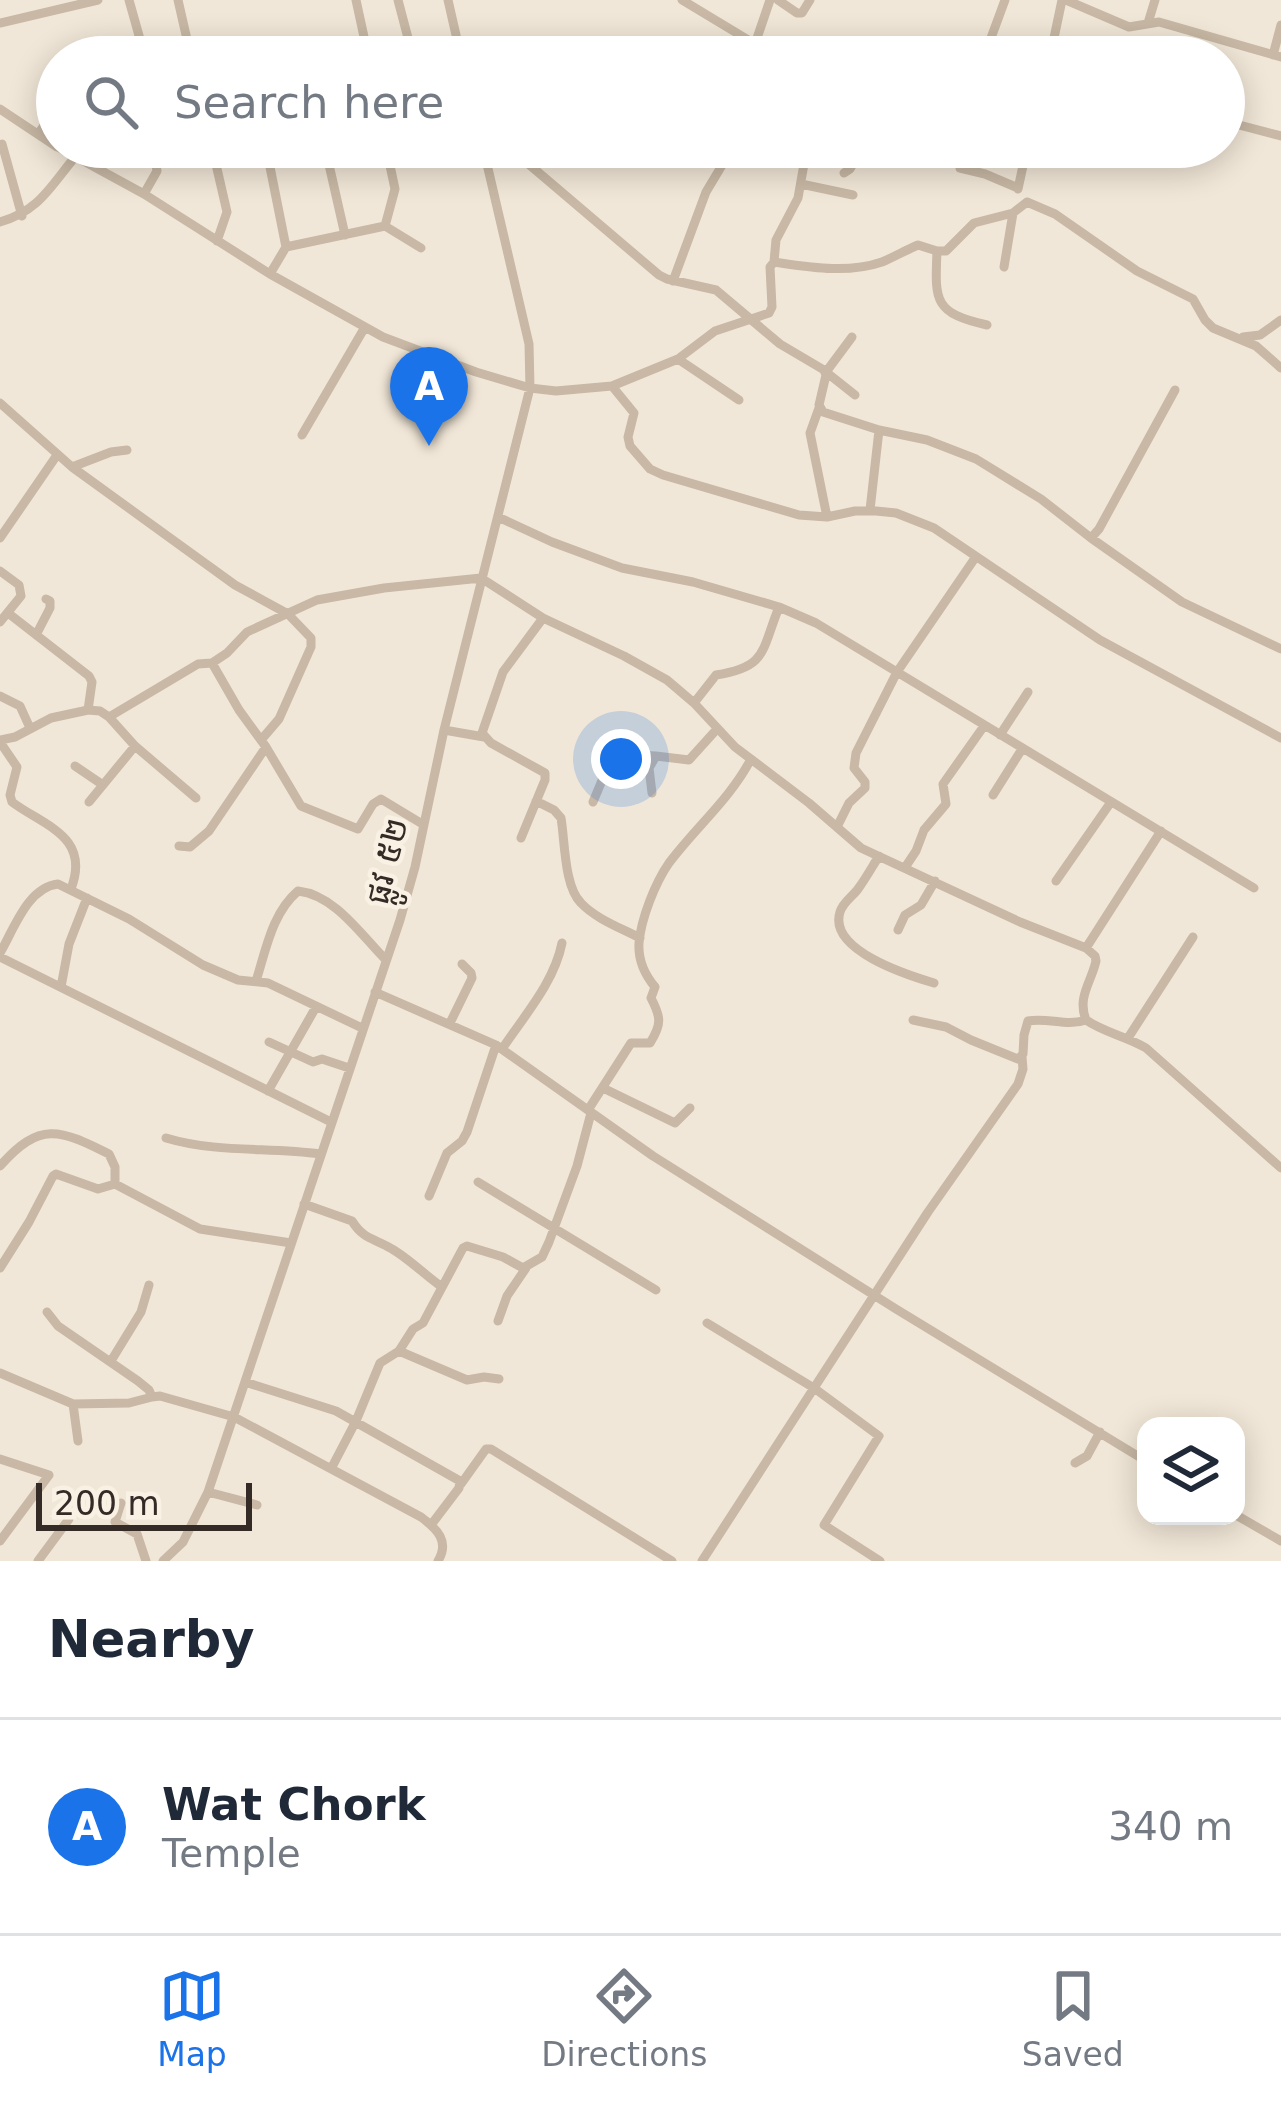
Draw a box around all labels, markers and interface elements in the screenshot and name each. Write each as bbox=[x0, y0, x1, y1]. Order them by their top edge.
search box bbox=[36, 36, 1245, 168]
icon: search bbox=[78, 69, 144, 135]
text: Search here bbox=[174, 76, 444, 129]
pin: A bbox=[390, 347, 468, 446]
your location bbox=[591, 729, 651, 789]
street label: ផ្លូវ ៥២ bbox=[357, 814, 426, 911]
map controls bbox=[1137, 1417, 1245, 1525]
button: layers bbox=[1137, 1417, 1245, 1525]
scale bar bbox=[36, 1477, 252, 1530]
text: 200 m bbox=[54, 1484, 160, 1523]
text: Nearby bbox=[48, 1610, 255, 1669]
text: Wat Chork bbox=[162, 1778, 426, 1831]
text: A bbox=[72, 1804, 102, 1849]
text: 340 m bbox=[1108, 1804, 1233, 1849]
text: Temple bbox=[162, 1831, 301, 1876]
tab: Map bbox=[157, 1963, 227, 2074]
tab: Directions bbox=[541, 1963, 707, 2074]
tab: Saved bbox=[1022, 1963, 1124, 2074]

